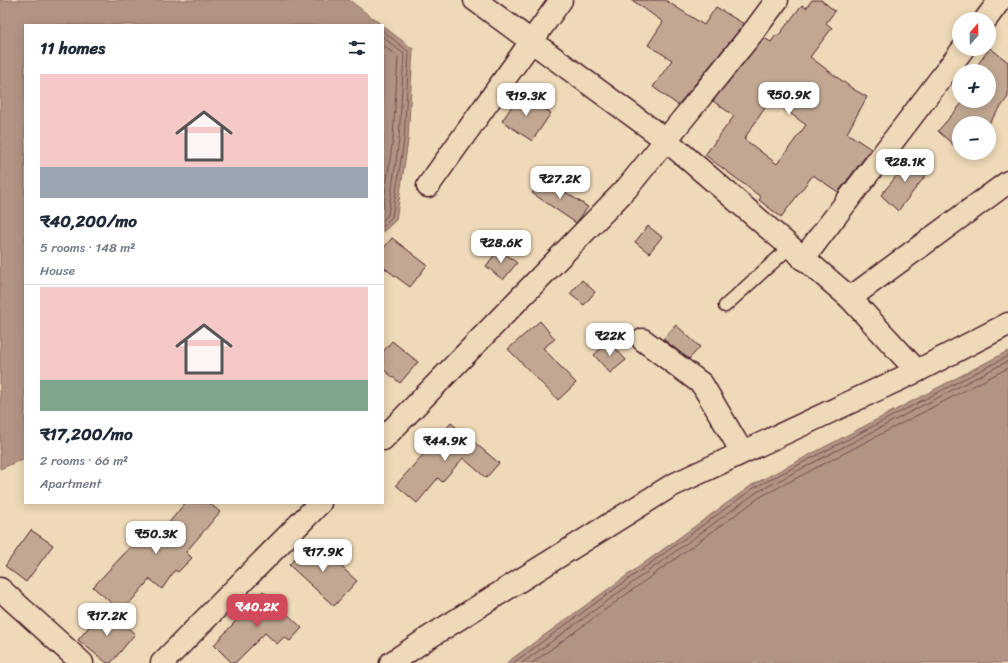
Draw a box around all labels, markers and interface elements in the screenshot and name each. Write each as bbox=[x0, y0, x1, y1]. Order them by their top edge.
north arrow bbox=[952, 12, 996, 56]
map controls bbox=[952, 12, 996, 160]
text: 11 homes bbox=[40, 33, 105, 63]
icon: filters bbox=[346, 37, 368, 59]
button: + bbox=[952, 64, 996, 108]
pin: ₹50.9K bbox=[756, 82, 822, 116]
pin: ₹19.3K bbox=[493, 83, 559, 117]
text: ₹50.9K bbox=[767, 83, 811, 106]
text: ₹19.3K bbox=[506, 84, 546, 107]
icon: home bbox=[168, 100, 240, 172]
button: − bbox=[952, 116, 996, 160]
pin: ₹28.1K bbox=[872, 149, 938, 183]
text: ₹28.1K bbox=[885, 150, 925, 173]
pin: ₹27.2K bbox=[527, 166, 593, 200]
text: ₹27.2K bbox=[539, 167, 581, 190]
text: ₹40,200/mo bbox=[40, 206, 137, 236]
pin: ₹28.6K bbox=[468, 230, 534, 264]
text: ₹28.6K bbox=[480, 231, 522, 254]
text: 5 rooms · 148 m² bbox=[40, 236, 135, 259]
text: House bbox=[40, 259, 75, 282]
icon: home bbox=[168, 313, 240, 385]
pin: ₹22K bbox=[586, 323, 634, 357]
text: ₹22K bbox=[595, 324, 625, 347]
text: ₹17,200/mo bbox=[40, 419, 133, 449]
pin: ₹44.9K bbox=[412, 428, 478, 462]
text: ₹44.9K bbox=[423, 429, 467, 452]
text: 2 rooms · 66 m² bbox=[40, 449, 128, 472]
text: Apartment bbox=[40, 472, 101, 495]
pin: ₹50.3K bbox=[123, 521, 189, 555]
text: ₹50.3K bbox=[135, 522, 177, 545]
pin: ₹17.9K bbox=[290, 539, 356, 573]
text: ₹17.9K bbox=[303, 540, 343, 563]
pin: ₹40.2K bbox=[224, 594, 290, 628]
text: ₹40.2K bbox=[236, 595, 278, 618]
pin: ₹17.2K bbox=[74, 603, 140, 637]
text: ₹17.2K bbox=[87, 604, 127, 627]

